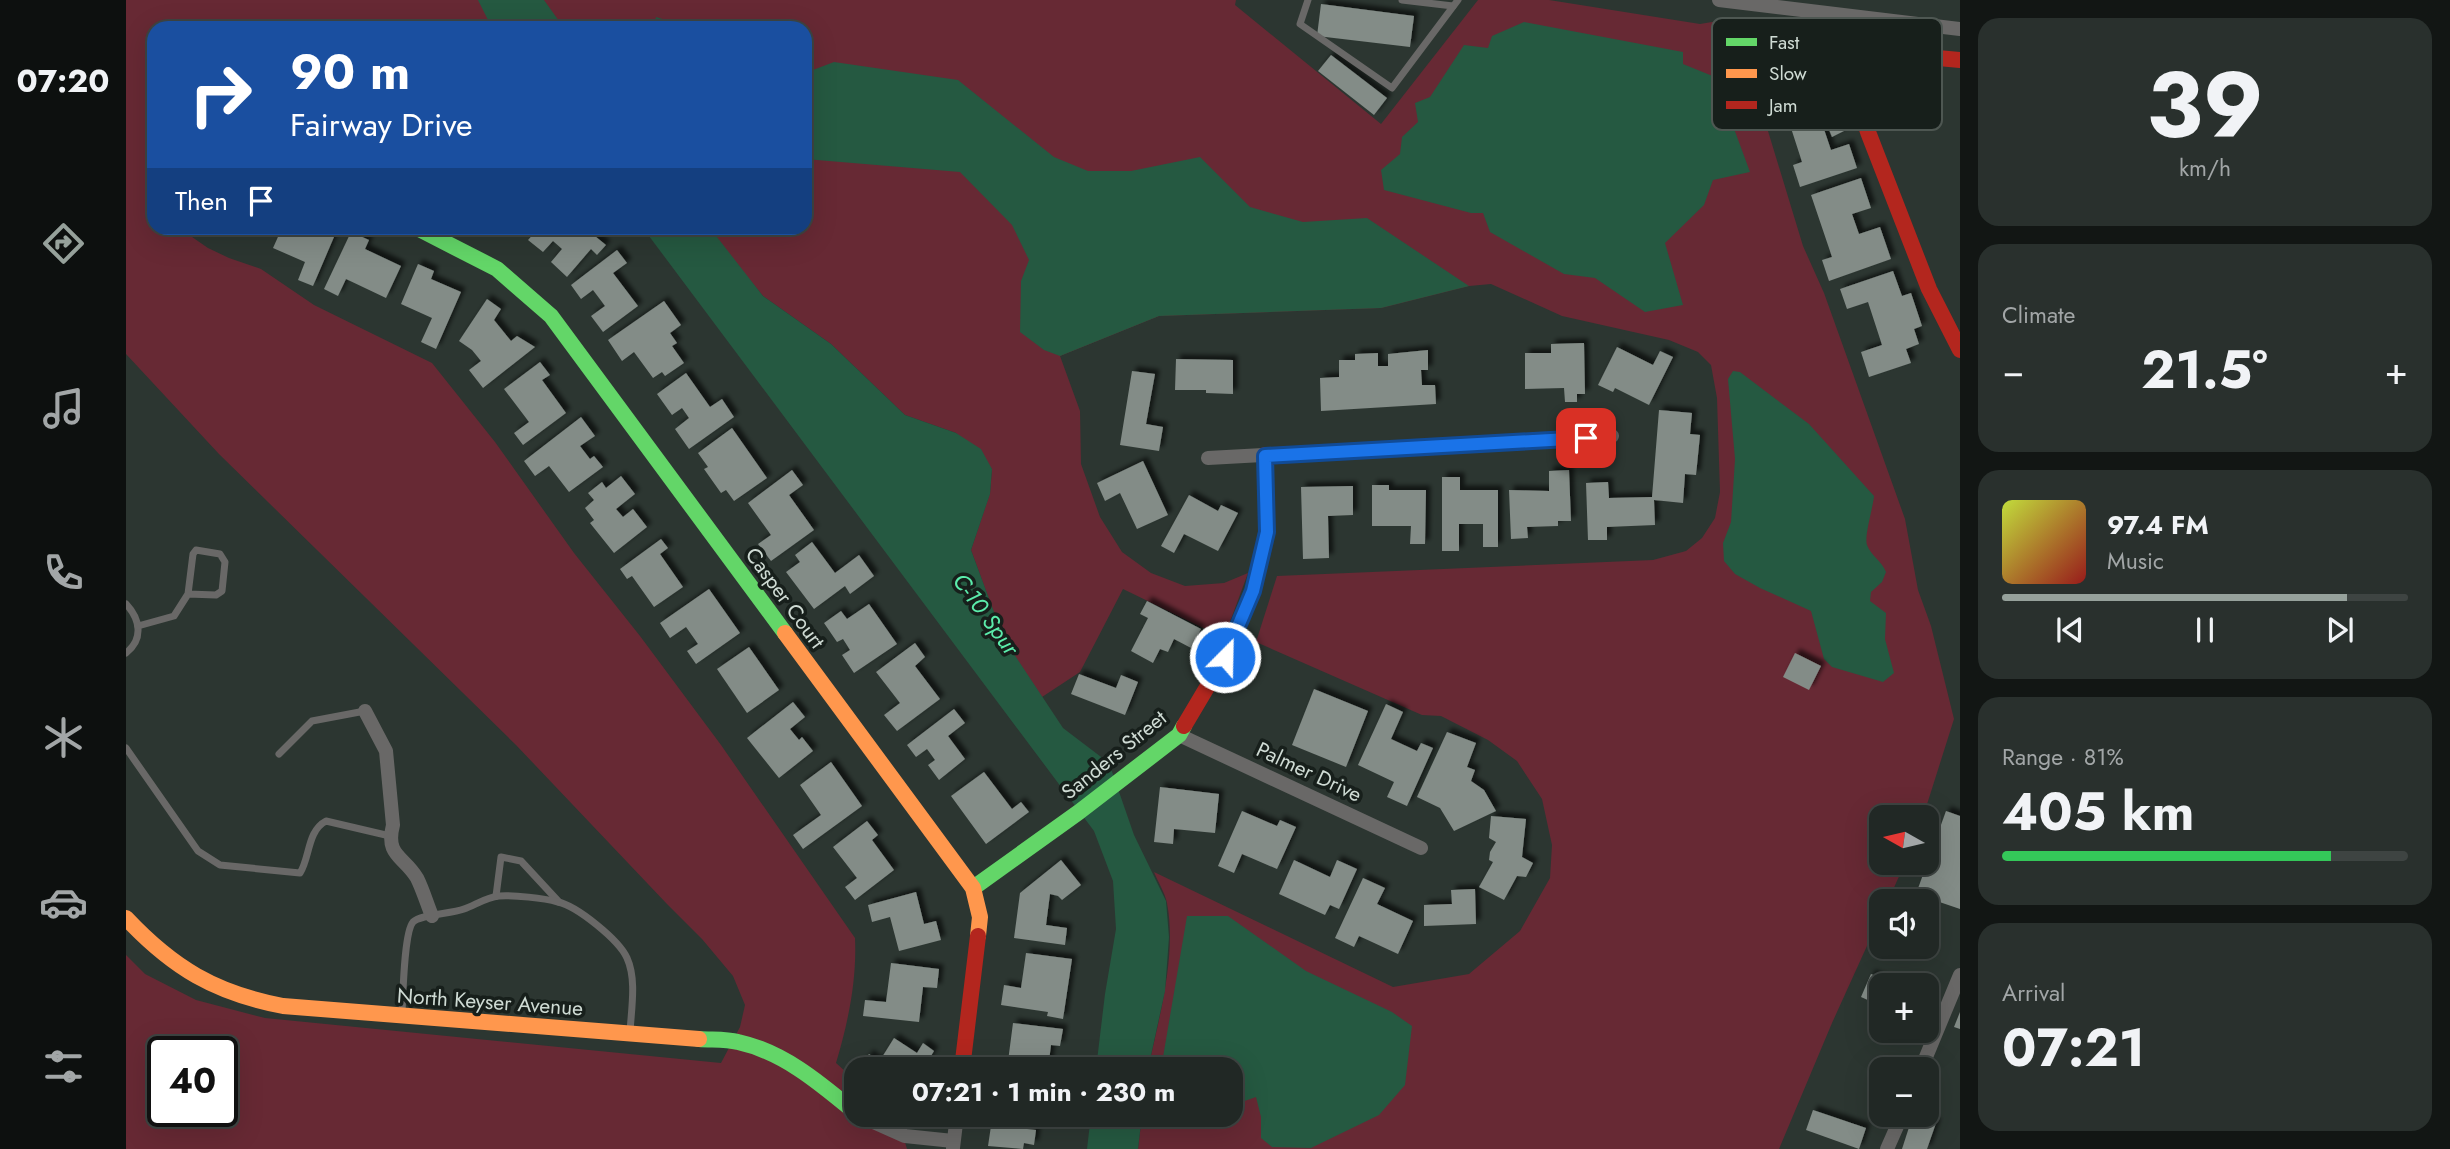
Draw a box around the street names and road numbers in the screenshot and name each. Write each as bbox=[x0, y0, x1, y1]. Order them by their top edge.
street label: Casper Court bbox=[738, 541, 832, 655]
street label: Sanders Street bbox=[1055, 703, 1173, 807]
street label: Palmer Drive bbox=[1251, 734, 1367, 810]
street label: North Keyser Avenue bbox=[396, 981, 584, 1023]

